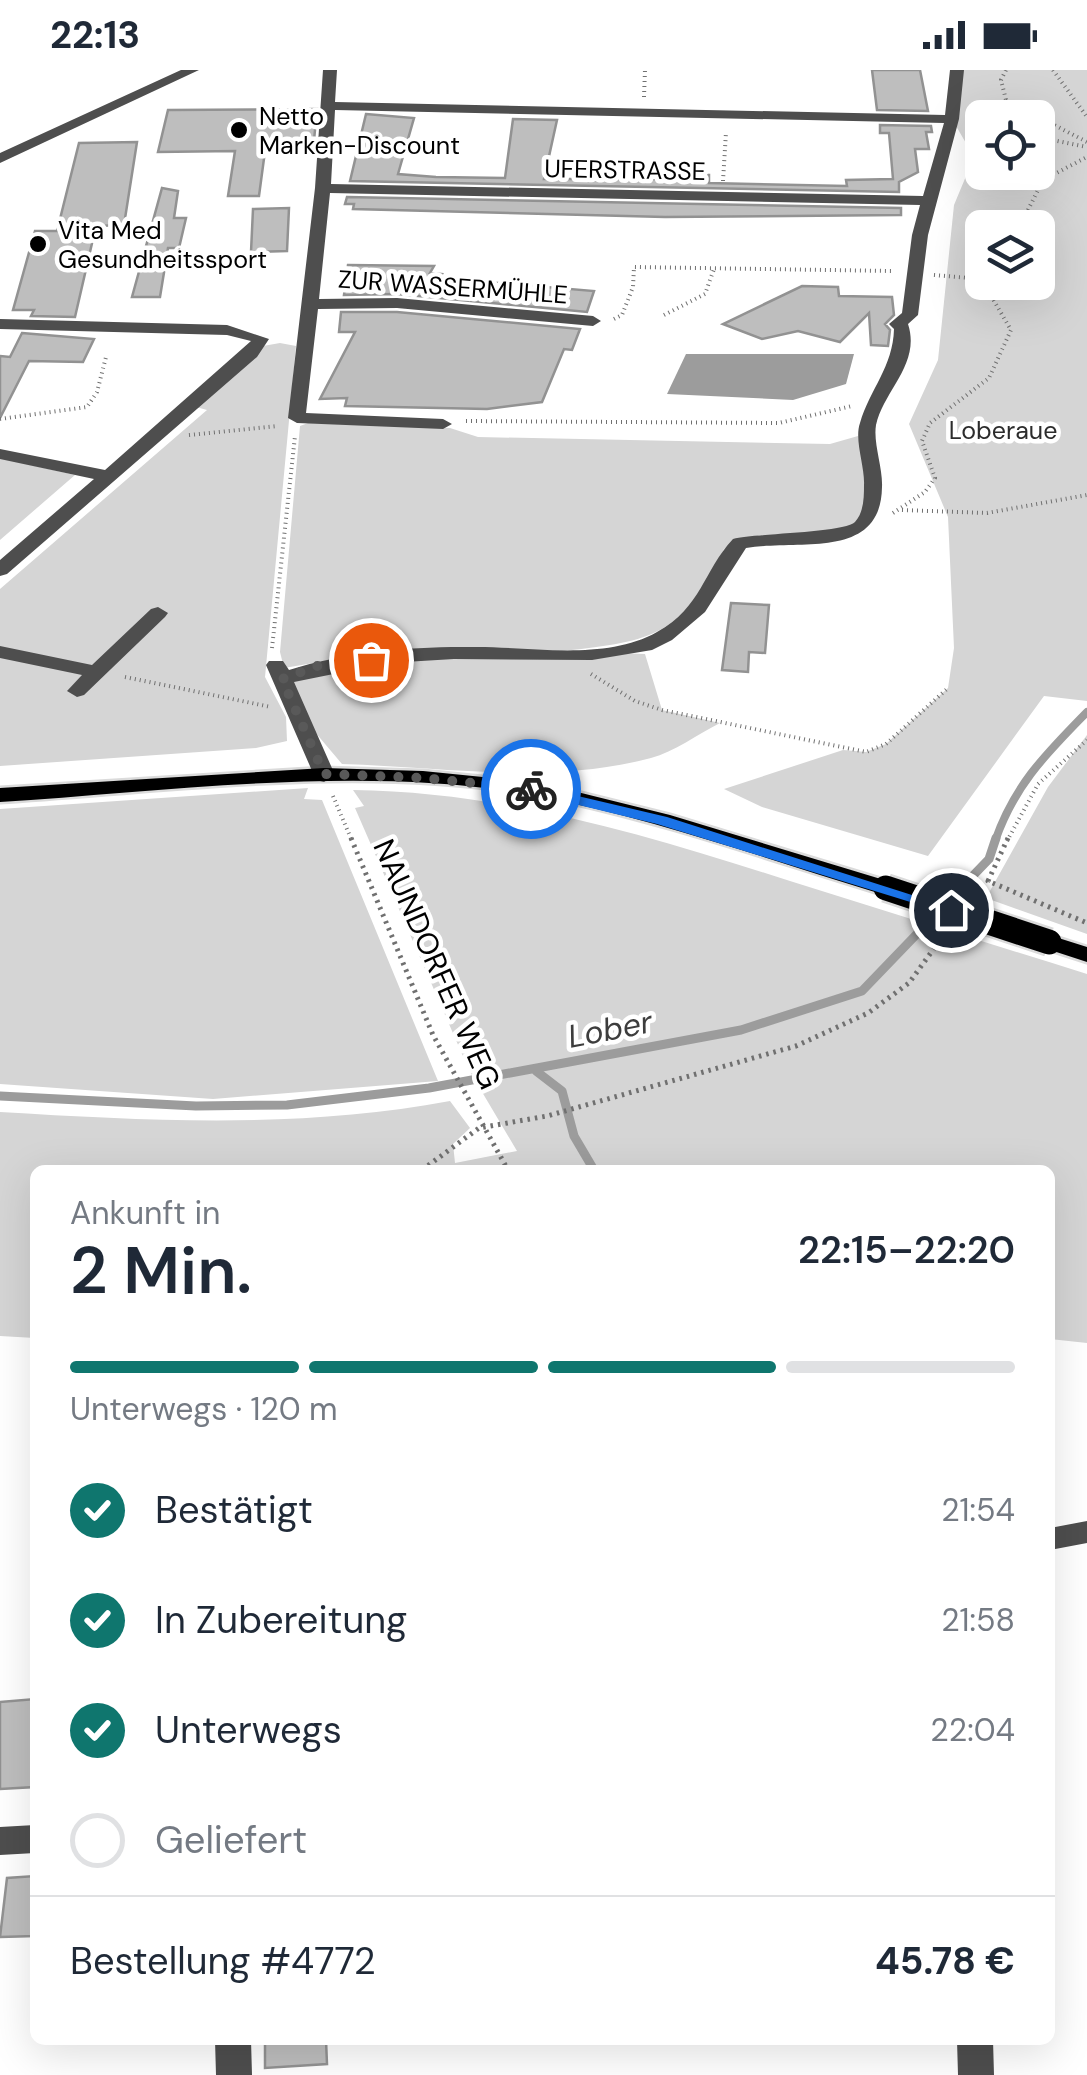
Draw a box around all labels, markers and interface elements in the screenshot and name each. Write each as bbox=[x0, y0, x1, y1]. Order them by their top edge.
text: 22:13 bbox=[50, 10, 140, 60]
place label: Netto Marken-Discount bbox=[259, 100, 460, 162]
map controls bbox=[965, 100, 1055, 300]
button: locate bbox=[965, 100, 1055, 190]
marker: Netto Marken-Discount bbox=[228, 119, 250, 141]
street label: UFERSTRASSE bbox=[544, 152, 706, 188]
button: layers bbox=[965, 210, 1055, 300]
place label: Vita Med Gesundheitssport bbox=[58, 214, 267, 276]
marker: Vita Med Gesundheitssport bbox=[27, 233, 49, 255]
street label: ZUR WASSERMÜHLE bbox=[337, 263, 569, 311]
park label: Loberaue bbox=[949, 414, 1057, 447]
pin bbox=[329, 618, 414, 703]
icon: bag bbox=[344, 633, 399, 688]
courier bbox=[481, 739, 581, 839]
icon: bike bbox=[504, 762, 559, 817]
street label: NAUNDORFER WEG bbox=[364, 833, 510, 1095]
pin bbox=[909, 868, 994, 953]
icon: home bbox=[924, 883, 979, 938]
water label: Lober bbox=[564, 1000, 657, 1058]
text: Ankunft in bbox=[70, 1192, 220, 1234]
text: 22:15–22:20 bbox=[798, 1225, 1015, 1275]
text: 2 Min. bbox=[70, 1229, 252, 1313]
text: Unterwegs · 120 m bbox=[70, 1388, 338, 1430]
icon: check bbox=[70, 1483, 125, 1538]
text: Bestätigt bbox=[155, 1485, 313, 1535]
text: 21:54 bbox=[941, 1489, 1015, 1531]
icon: check bbox=[70, 1593, 125, 1648]
text: In Zubereitung bbox=[155, 1595, 407, 1645]
text: 21:58 bbox=[941, 1599, 1015, 1641]
icon: check bbox=[70, 1703, 125, 1758]
text: Unterwegs bbox=[155, 1705, 342, 1755]
text: 22:04 bbox=[930, 1709, 1015, 1751]
text: Geliefert bbox=[155, 1815, 307, 1865]
text: Bestellung #4772 bbox=[70, 1936, 376, 1986]
text: 45.78 € bbox=[875, 1936, 1015, 1986]

